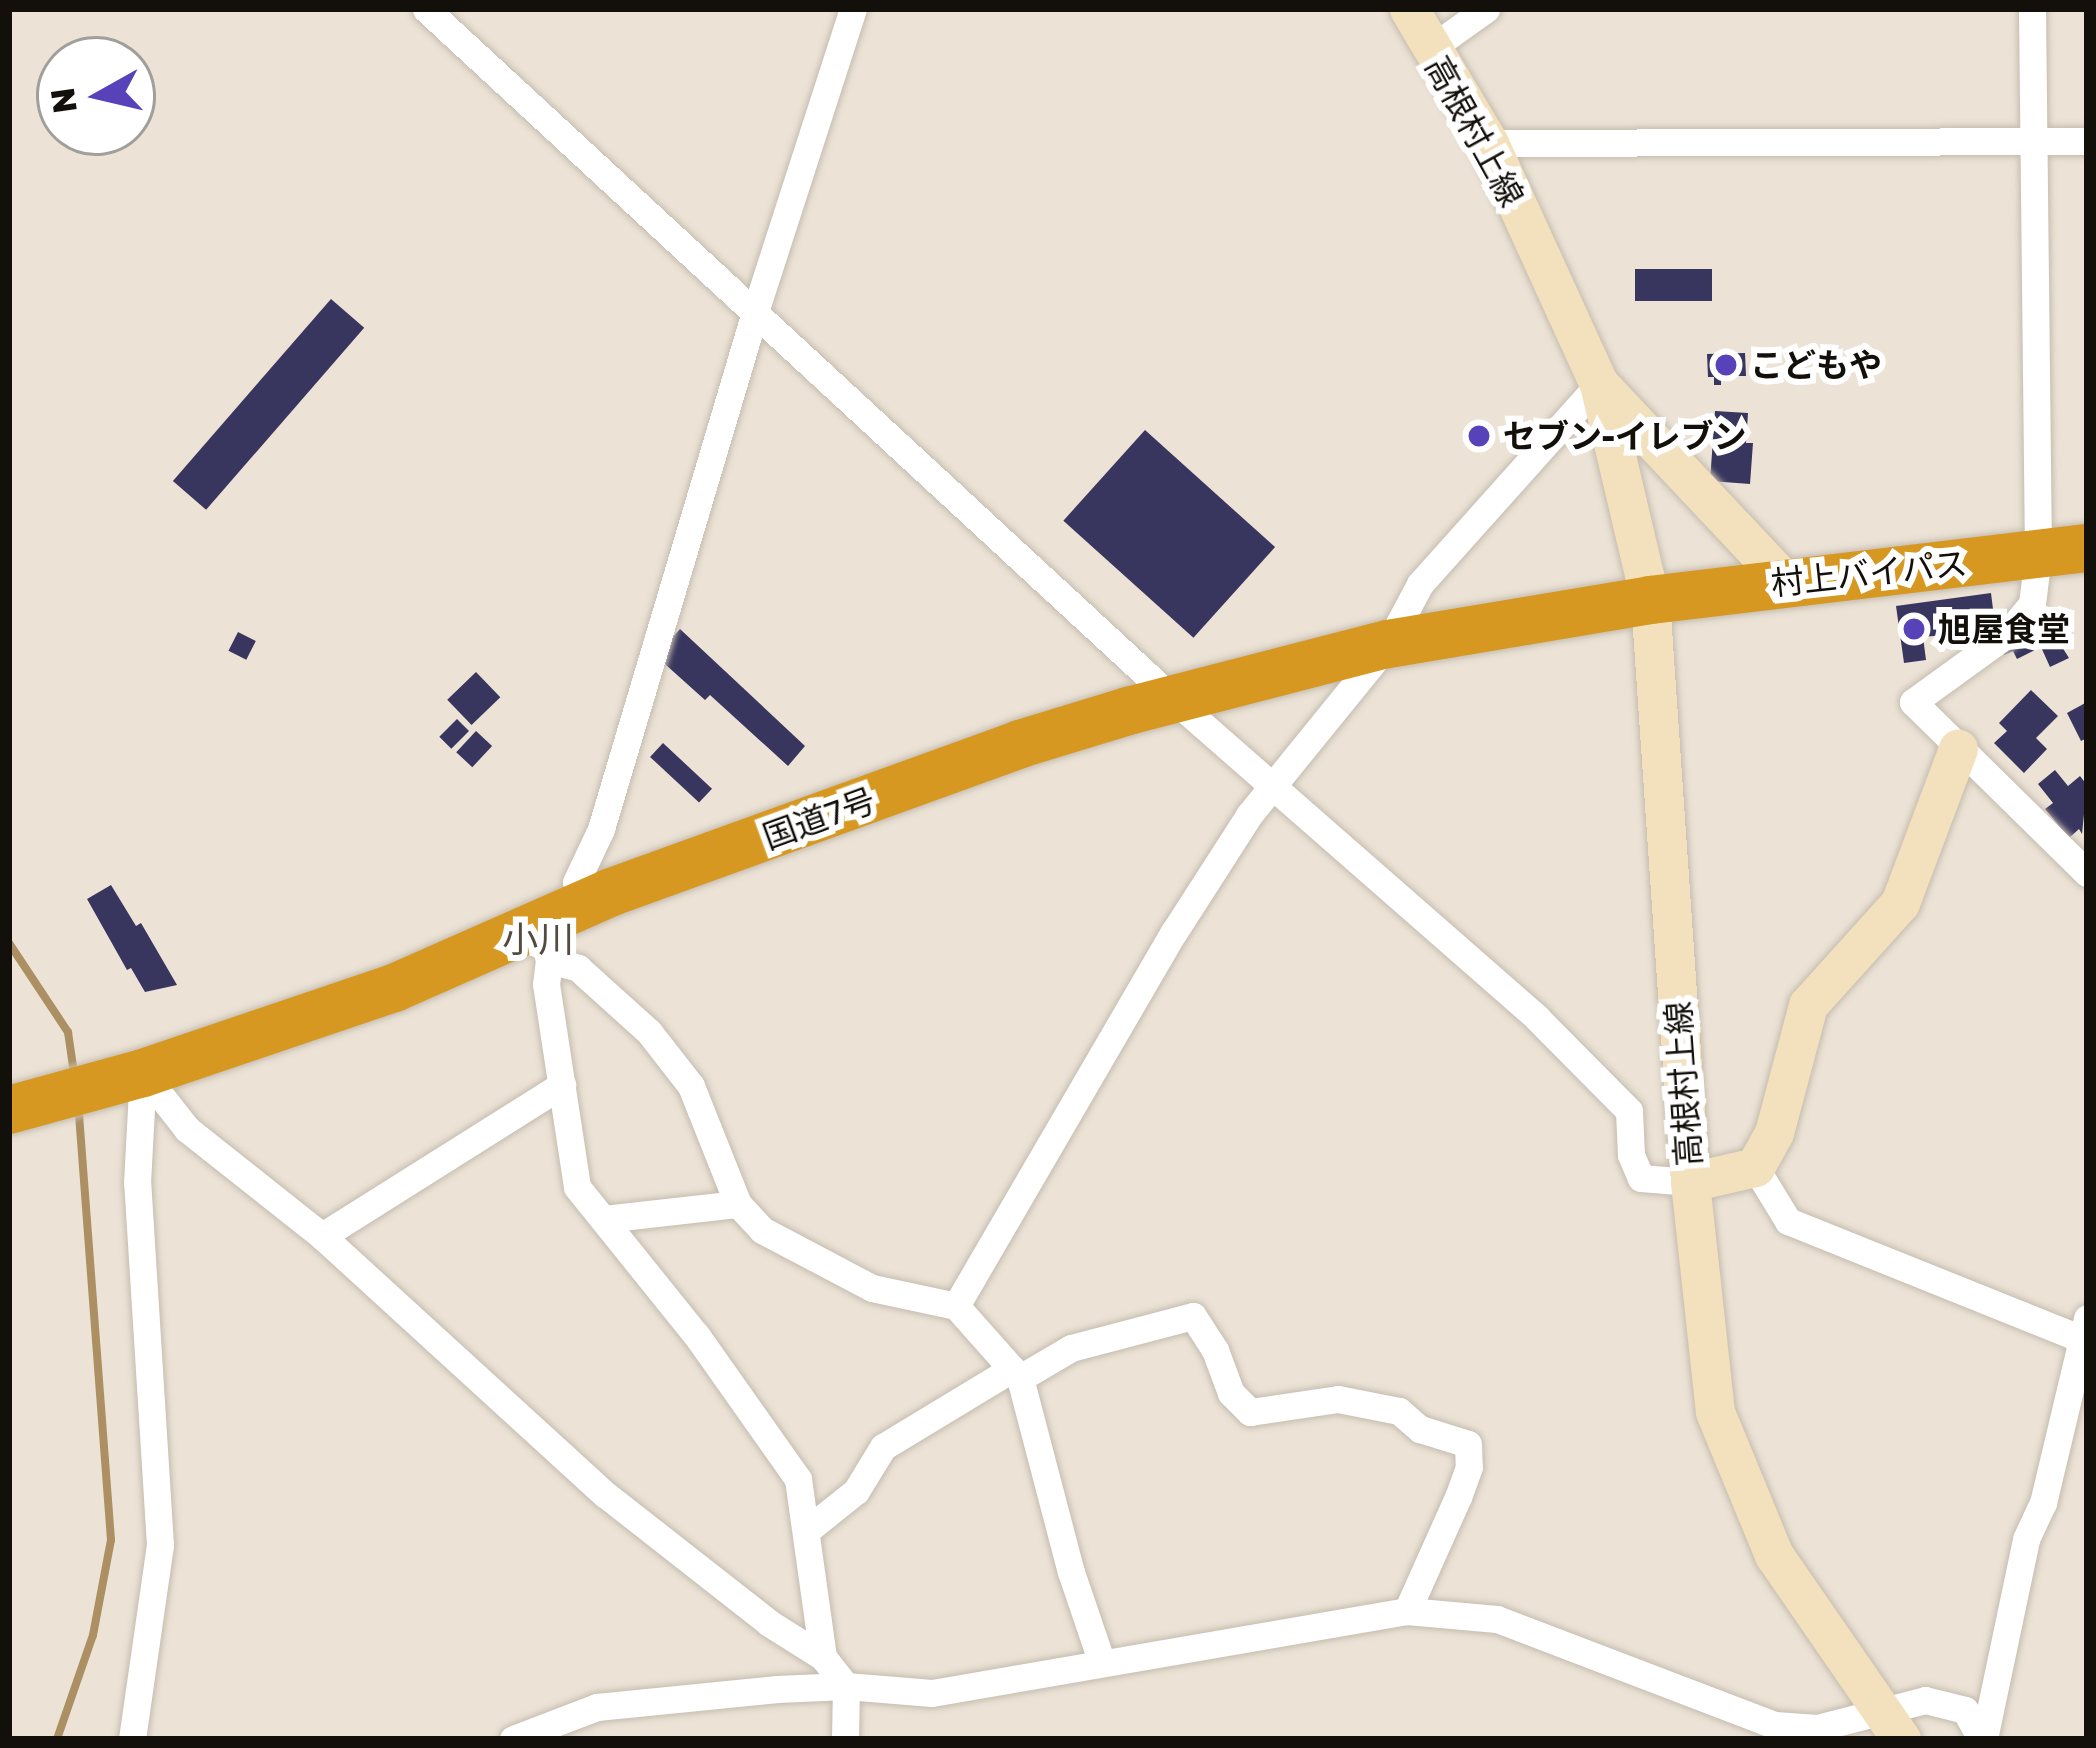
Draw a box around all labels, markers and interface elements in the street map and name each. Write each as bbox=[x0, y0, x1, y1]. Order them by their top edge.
north arrow bbox=[36, 36, 156, 156]
street label: 高根村上線 bbox=[1418, 49, 1532, 213]
text: N bbox=[42, 86, 84, 116]
place label: こどもや bbox=[1750, 345, 1882, 385]
marker: こどもや bbox=[1713, 352, 1739, 378]
place label: セブン-イレブン bbox=[1503, 416, 1747, 456]
marker: セブン-イレブン bbox=[1466, 423, 1492, 449]
street label: 村上バイパス bbox=[1768, 543, 1970, 603]
place label: 旭屋食堂 bbox=[1938, 609, 2070, 649]
marker: 旭屋食堂 bbox=[1901, 616, 1927, 642]
street label: 国道7号 bbox=[757, 779, 881, 857]
district label: 小川 bbox=[502, 917, 574, 961]
street label: 高根村上線 bbox=[1657, 1000, 1709, 1168]

